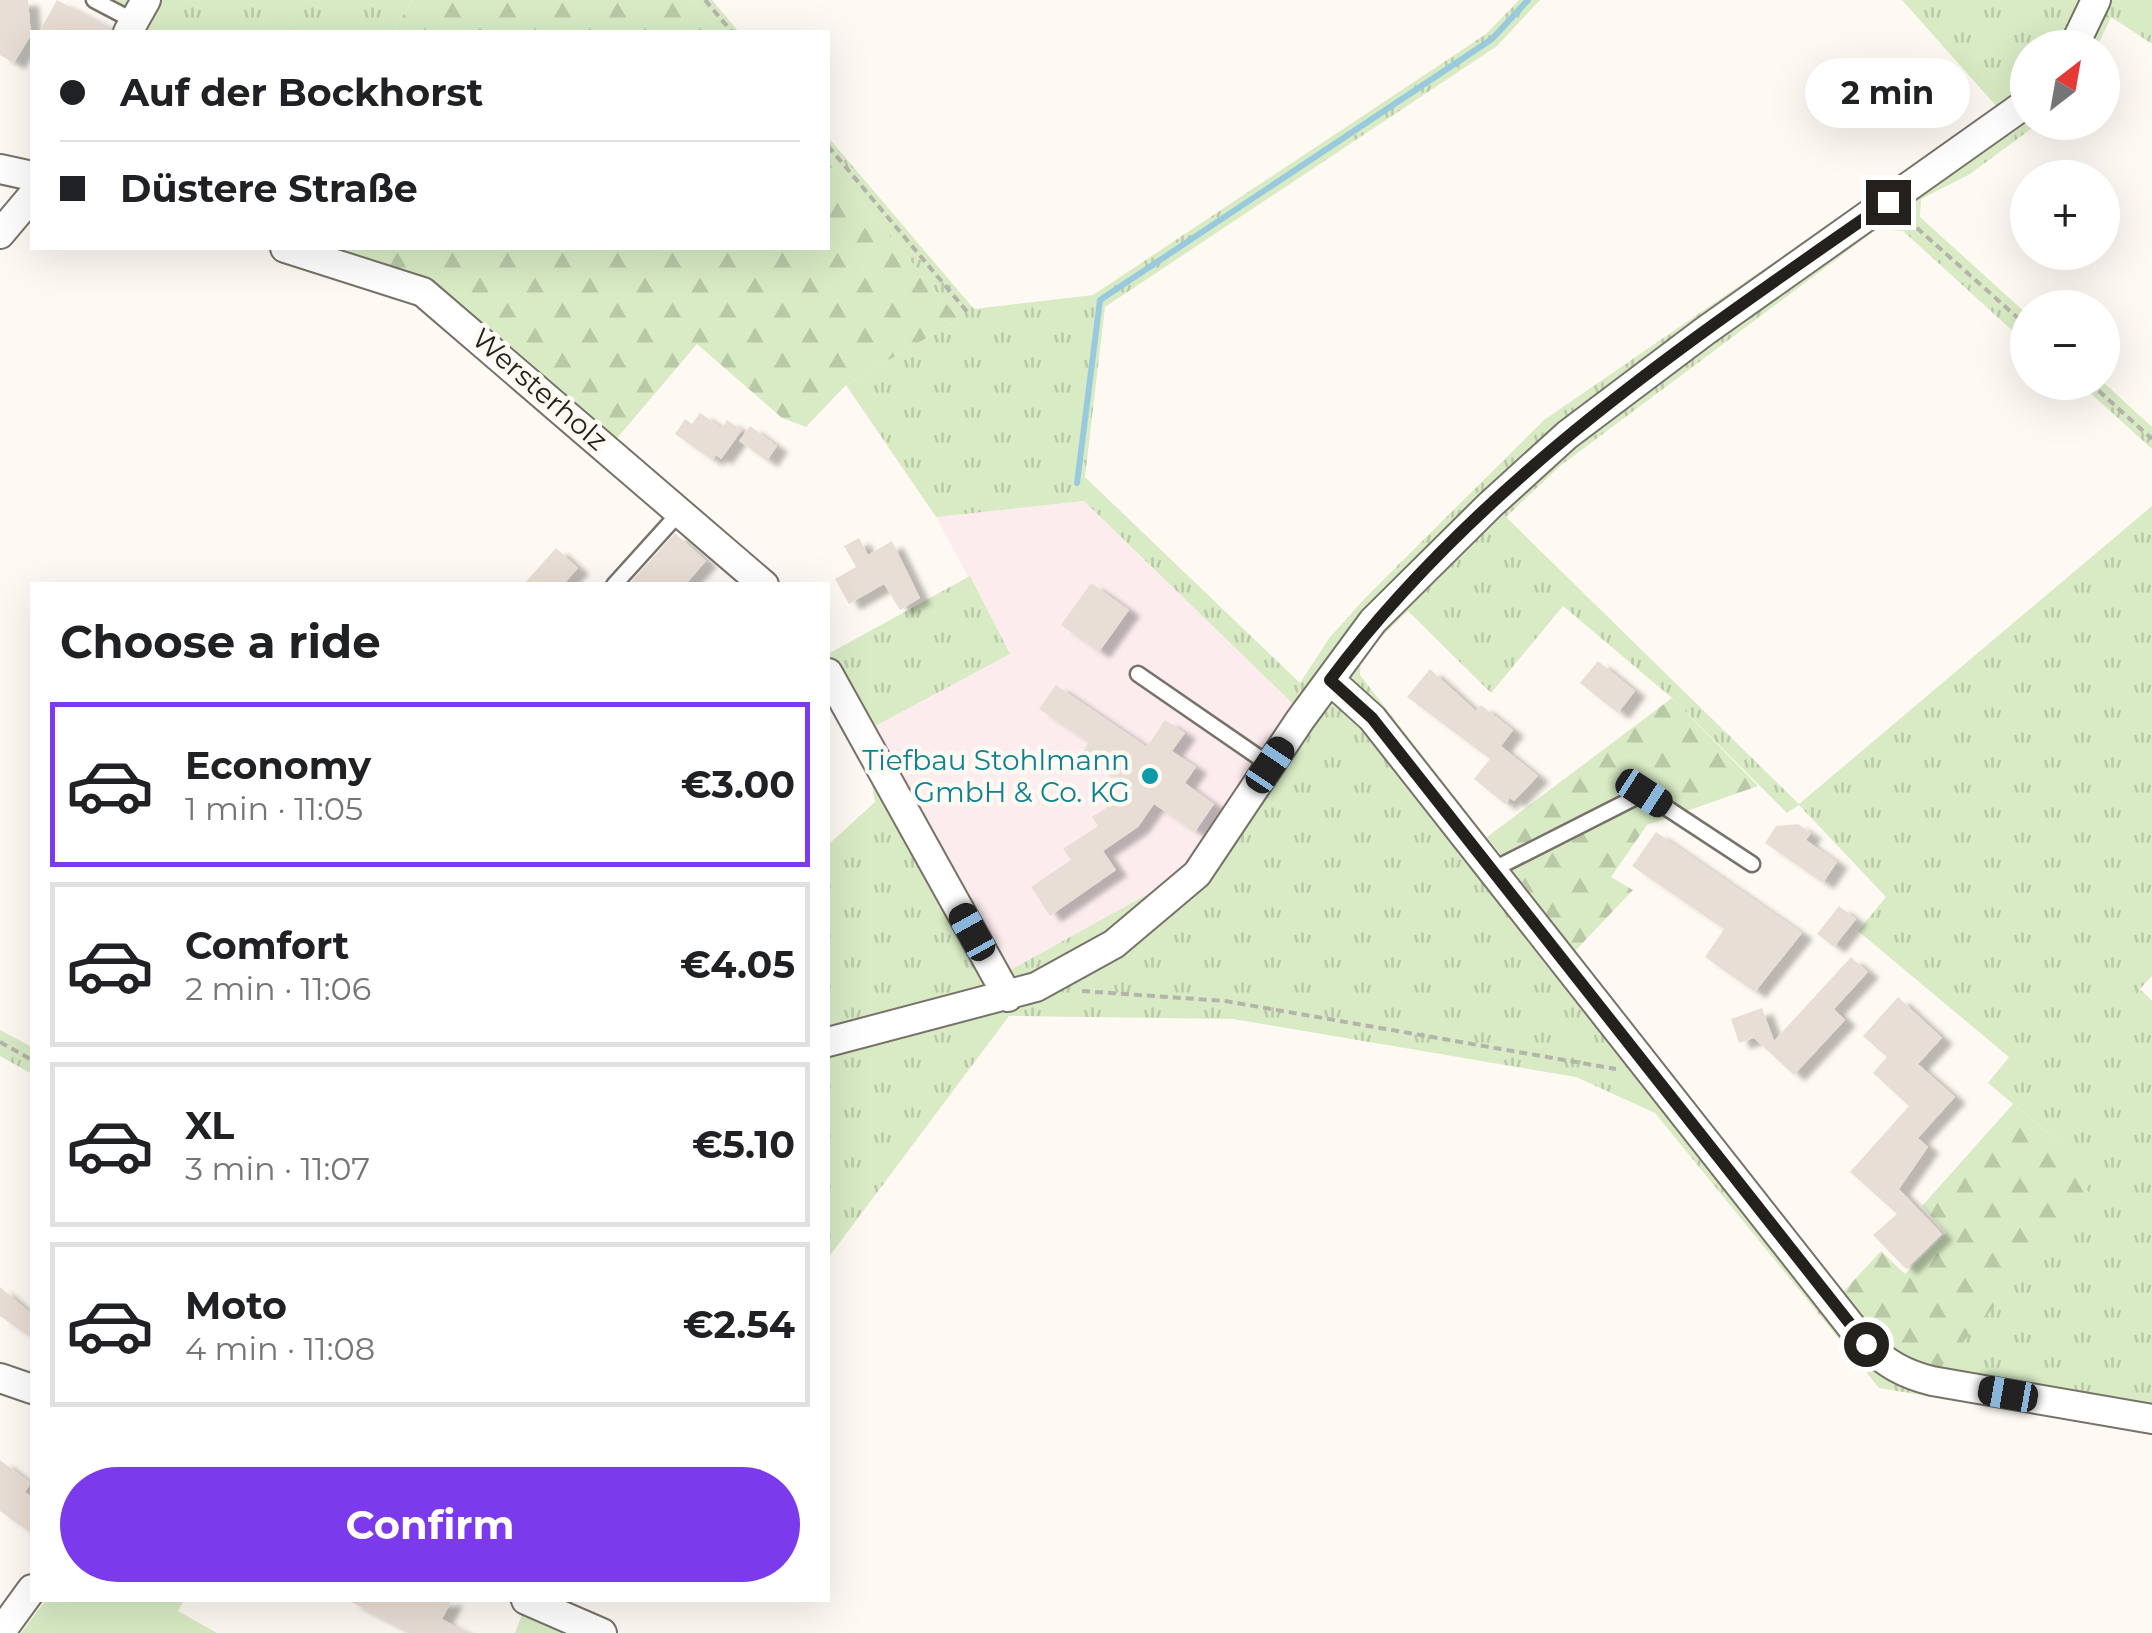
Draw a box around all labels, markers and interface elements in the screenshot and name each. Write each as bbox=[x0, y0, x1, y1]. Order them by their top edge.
north arrow bbox=[2010, 30, 2120, 140]
map controls bbox=[2010, 30, 2120, 400]
callout: 2 min bbox=[1806, 57, 1970, 127]
text: Auf der Bockhorst bbox=[120, 69, 483, 116]
text: 2 min bbox=[1841, 73, 1934, 112]
button: + bbox=[2010, 160, 2120, 270]
text: Düstere Straße bbox=[120, 165, 418, 212]
route end bbox=[1866, 180, 1911, 225]
button: − bbox=[2010, 290, 2120, 400]
street label: Wersterholz bbox=[465, 321, 615, 457]
text: Choose a ride bbox=[60, 614, 381, 669]
car bbox=[1241, 732, 1299, 798]
icon: car bbox=[65, 740, 155, 830]
text: Economy bbox=[185, 742, 371, 789]
place label: Tiefbau Stohlmann GmbH & Co. KG bbox=[862, 743, 1130, 809]
text: €3.00 bbox=[681, 761, 795, 808]
car bbox=[1611, 764, 1677, 822]
marker: Tiefbau Stohlmann GmbH & Co. KG bbox=[1139, 765, 1161, 787]
text: 1 min · 11:05 bbox=[185, 789, 363, 828]
car bbox=[944, 898, 1000, 966]
icon: car bbox=[65, 920, 155, 1010]
text: Comfort bbox=[185, 922, 349, 969]
text: €4.05 bbox=[680, 941, 795, 988]
text: 2 min · 11:06 bbox=[185, 969, 371, 1008]
icon: car bbox=[65, 1100, 155, 1190]
text: XL bbox=[185, 1102, 234, 1149]
text: €5.10 bbox=[692, 1121, 795, 1168]
text: 3 min · 11:07 bbox=[185, 1149, 370, 1188]
icon: car bbox=[65, 1280, 155, 1370]
text: Moto bbox=[185, 1282, 287, 1329]
text: €2.54 bbox=[683, 1301, 795, 1348]
route start bbox=[1844, 1322, 1889, 1367]
text: 4 min · 11:08 bbox=[185, 1329, 375, 1368]
car bbox=[1976, 1374, 2040, 1414]
button: Confirm bbox=[60, 1467, 800, 1582]

